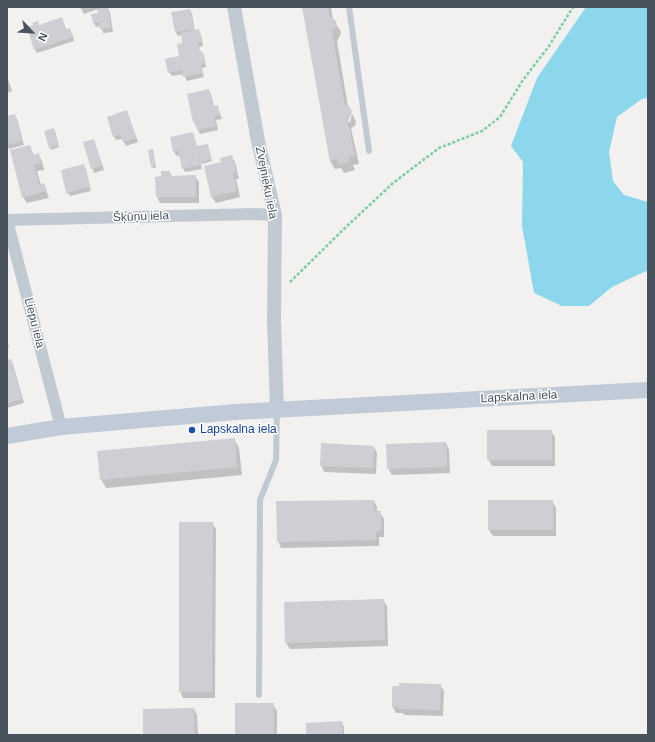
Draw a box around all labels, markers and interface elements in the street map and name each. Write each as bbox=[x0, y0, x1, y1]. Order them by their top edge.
north arrow bbox=[12, 12, 52, 52]
text: N bbox=[36, 31, 50, 43]
street label: Zvejnieku iela bbox=[252, 146, 280, 220]
street label: Šķūņu iela bbox=[113, 209, 169, 225]
street label: Liepu iela bbox=[21, 296, 47, 350]
street label: Lapskalna iela bbox=[480, 388, 558, 406]
place label: Lapskalna iela bbox=[200, 423, 277, 437]
marker: Lapskalna iela bbox=[187, 425, 197, 435]

